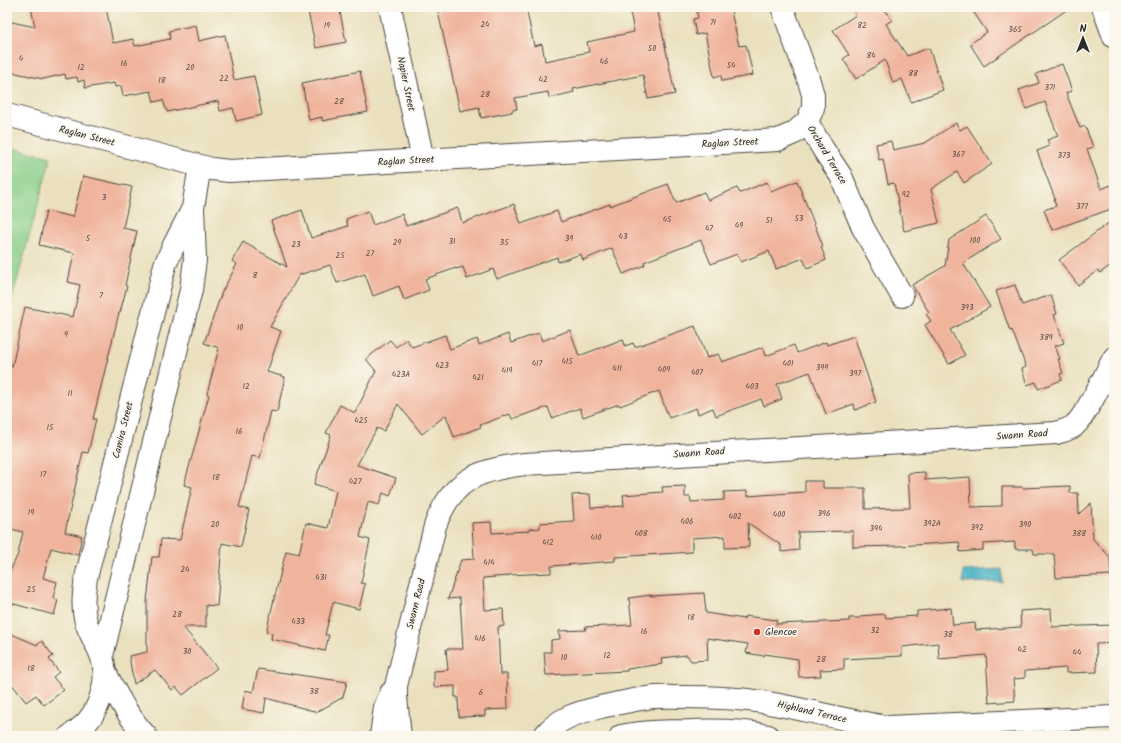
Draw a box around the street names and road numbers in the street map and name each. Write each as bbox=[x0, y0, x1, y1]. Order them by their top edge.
street label: Napier Street bbox=[392, 55, 420, 113]
street label: Raglan Street bbox=[57, 121, 117, 151]
street label: Orchard Terrace bbox=[803, 122, 851, 188]
street label: Raglan Street bbox=[701, 134, 759, 152]
street label: Raglan Street bbox=[377, 152, 435, 170]
street label: Camira Street bbox=[108, 400, 138, 460]
street label: Swann Road bbox=[996, 425, 1049, 445]
street label: Swann Road bbox=[673, 443, 726, 463]
street label: Swann Road bbox=[402, 576, 430, 631]
street label: Highland Terrace bbox=[776, 696, 849, 728]

